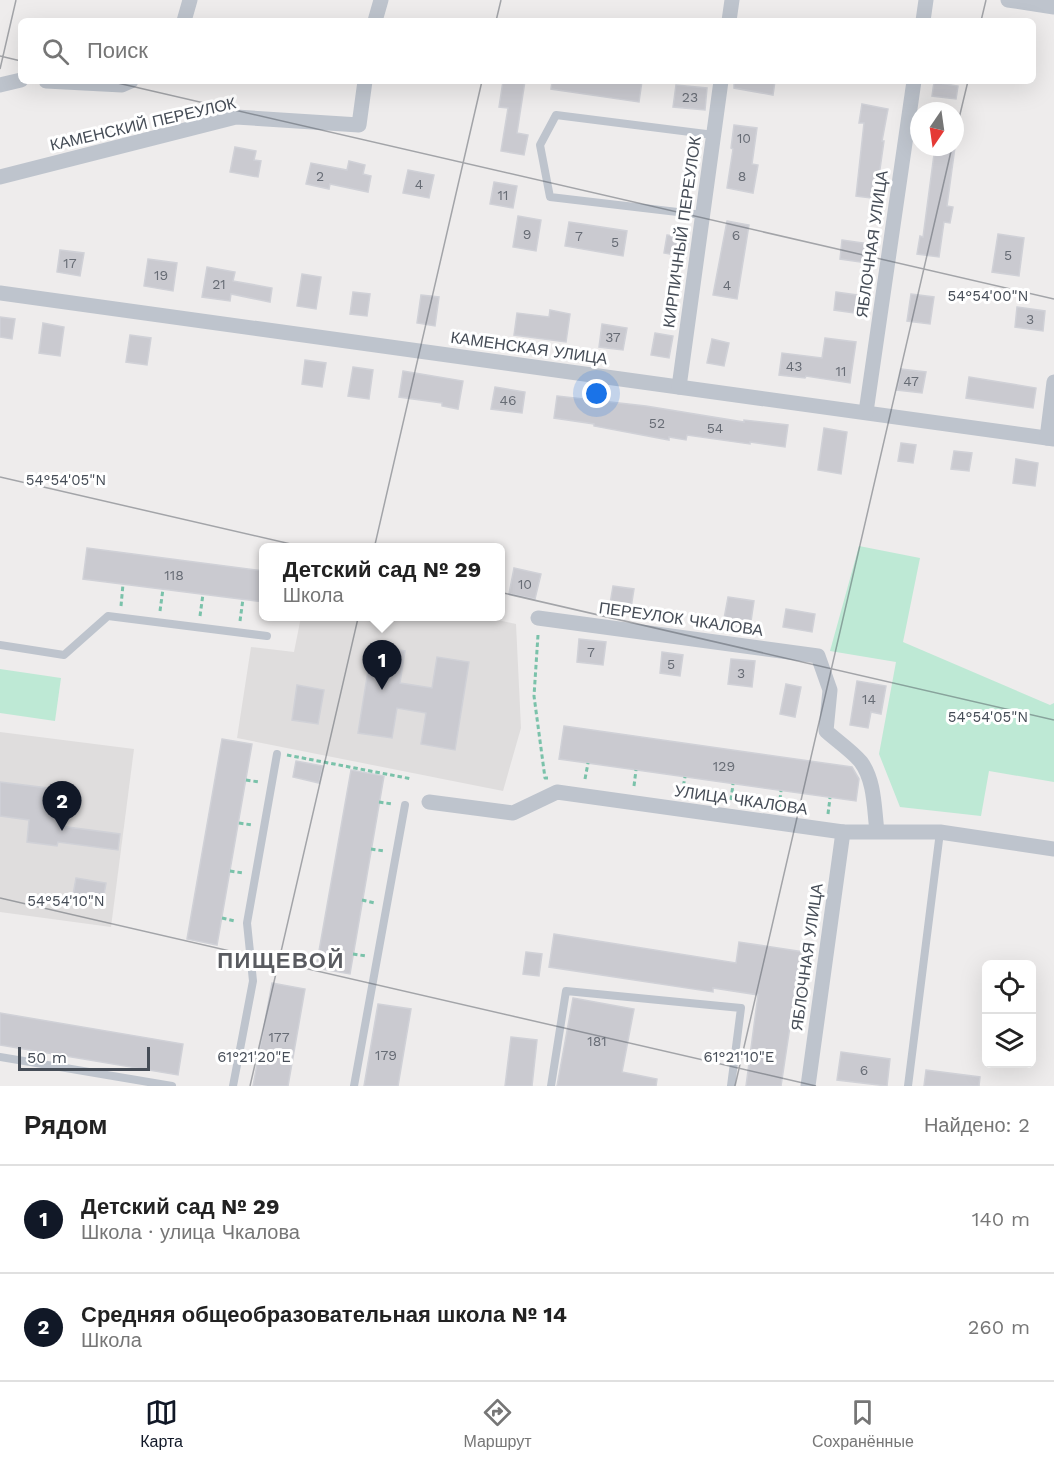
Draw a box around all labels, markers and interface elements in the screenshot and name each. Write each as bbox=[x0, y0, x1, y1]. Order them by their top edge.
search box bbox=[18, 18, 1036, 84]
icon: search bbox=[39, 35, 72, 68]
text: Поиск bbox=[87, 38, 148, 63]
house number: 23 bbox=[682, 89, 698, 105]
street label: КАМЕНСКИЙ ПЕРЕУЛОК bbox=[48, 93, 239, 155]
north arrow bbox=[910, 102, 964, 156]
house number: 10 bbox=[737, 130, 751, 146]
street label: КИРПИЧНЫЙ ПЕРЕУЛОК bbox=[659, 134, 705, 329]
house number: 2 bbox=[316, 168, 324, 184]
house number: 8 bbox=[738, 168, 746, 184]
street label: ЯБЛОЧНАЯ УЛИЦА bbox=[852, 169, 892, 319]
house number: 4 bbox=[415, 176, 423, 192]
house number: 11 bbox=[498, 187, 508, 203]
house number: 9 bbox=[523, 226, 531, 242]
house number: 6 bbox=[732, 227, 740, 243]
house number: 7 bbox=[575, 228, 583, 244]
house number: 5 bbox=[611, 234, 619, 250]
house number: 5 bbox=[1004, 247, 1012, 263]
house number: 17 bbox=[63, 255, 77, 271]
house number: 19 bbox=[154, 267, 168, 283]
house number: 21 bbox=[212, 276, 226, 292]
house number: 4 bbox=[723, 277, 731, 293]
text: 54°54'00"N bbox=[947, 287, 1029, 305]
house number: 3 bbox=[1026, 311, 1034, 327]
street label: КАМЕНСКАЯ УЛИЦА bbox=[449, 328, 609, 368]
house number: 37 bbox=[605, 329, 621, 345]
house number: 43 bbox=[786, 358, 802, 374]
house number: 11 bbox=[836, 363, 846, 379]
house number: 47 bbox=[903, 373, 919, 389]
your location bbox=[582, 379, 611, 408]
house number: 46 bbox=[499, 392, 517, 408]
house number: 52 bbox=[649, 415, 665, 431]
house number: 54 bbox=[707, 420, 723, 436]
text: 54°54'05"N bbox=[26, 471, 106, 489]
popup bbox=[259, 543, 505, 621]
text: Детский сад № 29 bbox=[283, 557, 481, 582]
house number: 118 bbox=[164, 567, 184, 583]
house number: 10 bbox=[518, 576, 532, 592]
text: Школа bbox=[283, 583, 344, 607]
street label: ПЕРЕУЛОК ЧКАЛОВА bbox=[598, 598, 765, 640]
pin: 1 bbox=[362, 640, 401, 690]
house number: 7 bbox=[587, 644, 595, 660]
house number: 5 bbox=[667, 656, 675, 672]
house number: 3 bbox=[737, 665, 745, 681]
house number: 14 bbox=[862, 691, 876, 707]
text: 54°54'05"N bbox=[948, 708, 1028, 726]
house number: 129 bbox=[713, 758, 735, 774]
street label: УЛИЦА ЧКАЛОВА bbox=[673, 781, 809, 819]
pin: 2 bbox=[42, 782, 82, 831]
street label: ЯБЛОЧНАЯ УЛИЦА bbox=[787, 882, 827, 1032]
text: 54°54'10"N bbox=[27, 892, 105, 910]
district label: ПИЩЕВОЙ bbox=[217, 948, 345, 973]
map controls bbox=[982, 960, 1036, 1068]
button: locate bbox=[982, 960, 1036, 1014]
button: layers bbox=[982, 1014, 1036, 1068]
house number: 177 bbox=[268, 1029, 290, 1045]
house number: 181 bbox=[587, 1033, 607, 1049]
scale bar bbox=[18, 1044, 150, 1072]
house number: 179 bbox=[375, 1047, 397, 1063]
text: 50 m bbox=[27, 1048, 67, 1067]
text: 61°21'20"E bbox=[217, 1048, 291, 1066]
text: 61°21'10"E bbox=[704, 1048, 774, 1066]
house number: 6 bbox=[860, 1062, 868, 1078]
text: Рядом bbox=[24, 1110, 107, 1140]
text: Найдено: 2 bbox=[924, 1113, 1030, 1137]
text: Детский сад № 29 bbox=[81, 1194, 280, 1219]
text: 1 bbox=[39, 1207, 48, 1231]
text: 140 m bbox=[972, 1207, 1030, 1231]
text: Школа · улица Чкалова bbox=[81, 1220, 300, 1244]
text: Средняя общеобразовательная школа № 14 bbox=[81, 1302, 567, 1327]
text: 2 bbox=[38, 1315, 49, 1339]
text: 260 m bbox=[968, 1315, 1030, 1339]
text: Школа bbox=[81, 1328, 142, 1352]
tab: Карта bbox=[140, 1396, 183, 1451]
tab: Маршрут bbox=[463, 1396, 532, 1451]
tab: Сохранённые bbox=[812, 1396, 914, 1451]

